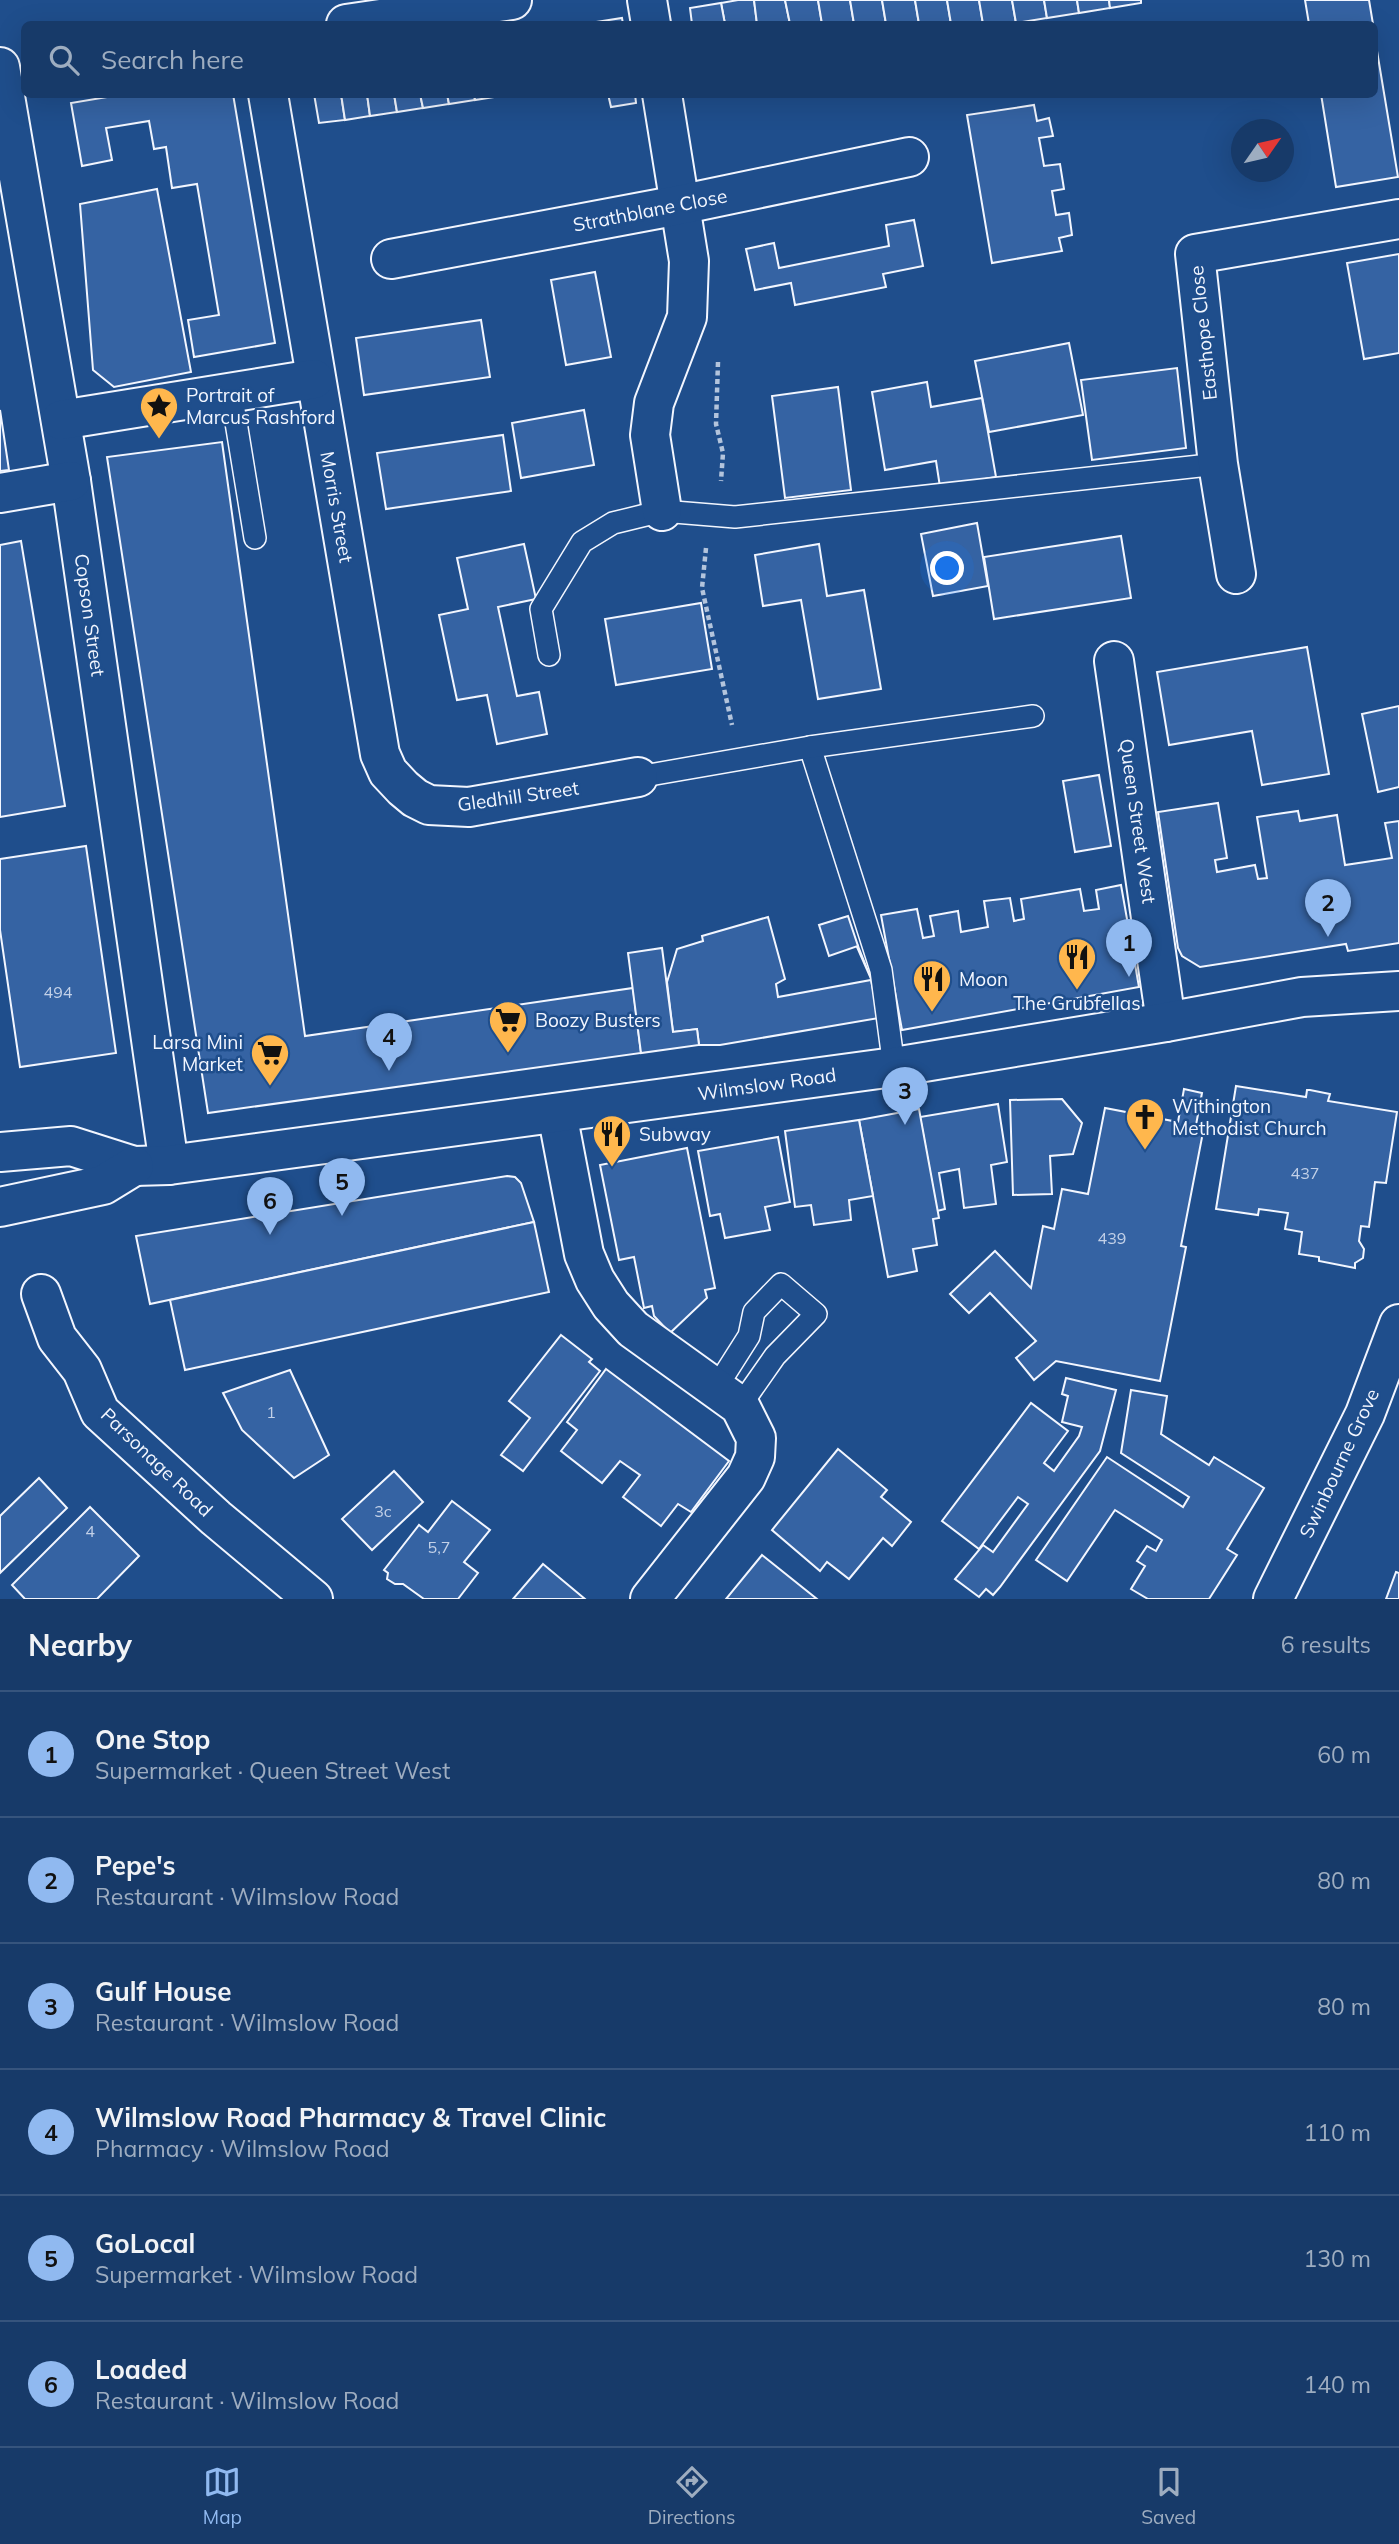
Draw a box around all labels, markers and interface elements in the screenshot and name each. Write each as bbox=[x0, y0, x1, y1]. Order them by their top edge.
search box bbox=[21, 21, 1378, 98]
icon: search bbox=[45, 41, 83, 79]
text: Search here bbox=[101, 43, 244, 76]
north arrow bbox=[1231, 119, 1294, 182]
street label: Strathblane Close bbox=[571, 183, 729, 237]
street label: Easthope Close bbox=[1184, 265, 1222, 401]
place label: Portrait of Marcus Rashford bbox=[186, 383, 335, 429]
place icon: Portrait of Marcus Rashford bbox=[138, 385, 180, 440]
street label: Morris Street bbox=[315, 450, 359, 565]
your location bbox=[930, 551, 964, 585]
street label: Copson Street bbox=[70, 552, 111, 678]
street label: Queen Street West bbox=[1115, 737, 1161, 905]
street label: Gledhill Street bbox=[456, 776, 581, 816]
pin: 2 bbox=[1305, 879, 1351, 937]
pin: 1 bbox=[1106, 919, 1152, 977]
restaurant icon: The Grubfellas bbox=[1056, 936, 1098, 991]
restaurant icon: Moon bbox=[911, 958, 953, 1013]
place label: Moon bbox=[959, 967, 1008, 991]
house number: 494 bbox=[44, 982, 73, 1002]
place label: The Grubfellas bbox=[1013, 991, 1141, 1015]
supermarket icon: Boozy Busters bbox=[487, 999, 529, 1054]
place label: Boozy Busters bbox=[535, 1008, 661, 1032]
pin: 4 bbox=[366, 1013, 412, 1071]
place label: Larsa Mini Market bbox=[152, 1030, 243, 1076]
supermarket icon: Larsa Mini Market bbox=[249, 1032, 291, 1087]
street label: Wilmslow Road bbox=[696, 1062, 838, 1106]
pin: 3 bbox=[882, 1067, 928, 1125]
place label: Withington Methodist Church bbox=[1172, 1094, 1327, 1140]
church icon: Withington Methodist Church bbox=[1124, 1096, 1166, 1151]
restaurant icon: Subway bbox=[591, 1113, 633, 1168]
place label: Subway bbox=[639, 1122, 711, 1146]
pin: 5 bbox=[319, 1158, 365, 1216]
house number: 437 bbox=[1291, 1163, 1319, 1183]
pin: 6 bbox=[247, 1177, 293, 1235]
house number: 439 bbox=[1098, 1228, 1126, 1248]
street label: Swinbourne Grove bbox=[1294, 1384, 1384, 1542]
house number: 1 bbox=[266, 1402, 276, 1422]
street label: Parsonage Road bbox=[96, 1403, 218, 1521]
house number: 3c bbox=[374, 1501, 392, 1521]
house number: 4 bbox=[85, 1521, 95, 1541]
house number: 5,7 bbox=[428, 1537, 450, 1557]
text: Nearby bbox=[28, 1626, 132, 1664]
text: 6 results bbox=[1281, 1630, 1371, 1659]
text: One Stop bbox=[95, 1723, 210, 1756]
text: 1 bbox=[44, 1740, 58, 1769]
text: 60 m bbox=[1317, 1740, 1371, 1769]
text: Supermarket · Queen Street West bbox=[95, 1756, 450, 1785]
text: Pepe's bbox=[95, 1849, 176, 1882]
text: 2 bbox=[44, 1866, 58, 1895]
text: 80 m bbox=[1317, 1866, 1371, 1895]
text: Restaurant · Wilmslow Road bbox=[95, 1882, 399, 1911]
text: Gulf House bbox=[95, 1975, 232, 2008]
text: 3 bbox=[44, 1992, 58, 2021]
text: 80 m bbox=[1317, 1992, 1371, 2021]
text: Restaurant · Wilmslow Road bbox=[95, 2008, 399, 2037]
text: Wilmslow Road Pharmacy & Travel Clinic bbox=[95, 2101, 606, 2134]
text: 4 bbox=[44, 2118, 58, 2147]
text: 110 m bbox=[1303, 2118, 1371, 2147]
text: Pharmacy · Wilmslow Road bbox=[95, 2134, 390, 2163]
text: GoLocal bbox=[95, 2227, 195, 2260]
text: 5 bbox=[44, 2244, 58, 2273]
text: 130 m bbox=[1303, 2244, 1371, 2273]
text: Supermarket · Wilmslow Road bbox=[95, 2260, 418, 2289]
text: Loaded bbox=[95, 2353, 187, 2386]
text: 6 bbox=[44, 2370, 58, 2399]
text: 140 m bbox=[1303, 2370, 1371, 2399]
text: Restaurant · Wilmslow Road bbox=[95, 2386, 399, 2415]
tab: Map bbox=[203, 2463, 242, 2529]
tab: Directions bbox=[648, 2463, 736, 2529]
tab: Saved bbox=[1141, 2463, 1196, 2529]

